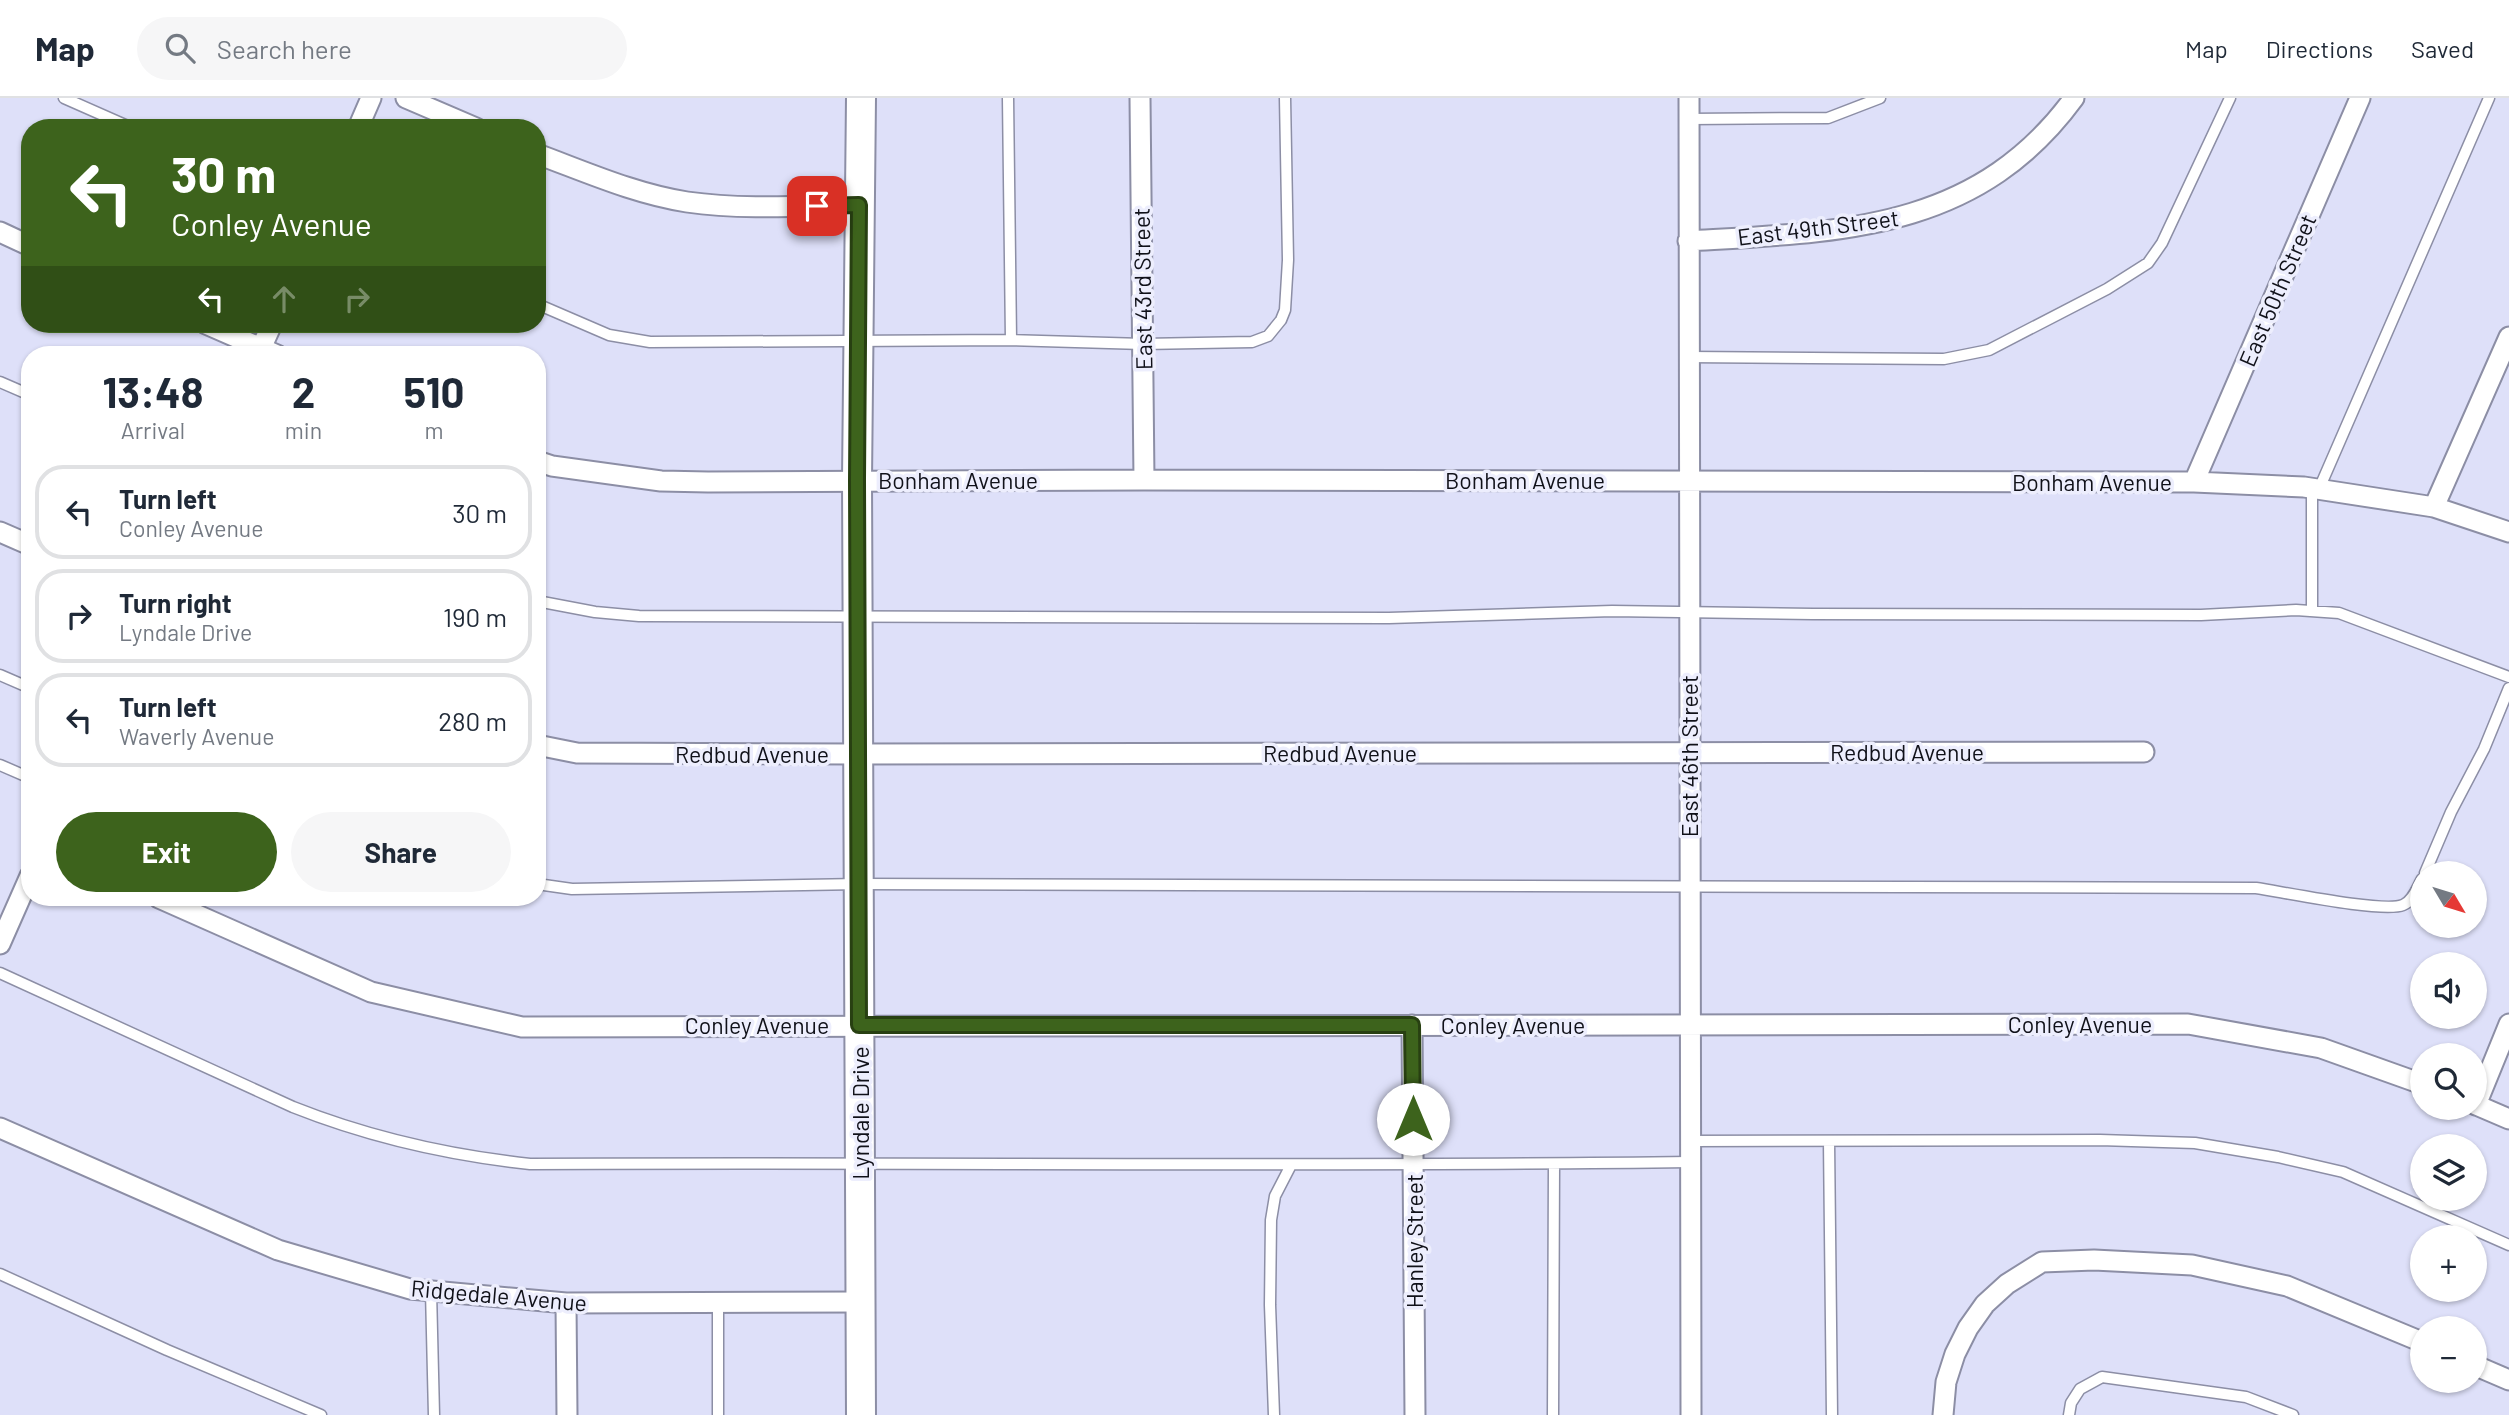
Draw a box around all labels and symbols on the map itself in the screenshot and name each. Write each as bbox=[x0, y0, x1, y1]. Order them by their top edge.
pin bbox=[787, 176, 847, 236]
street label: East 49th Street bbox=[1736, 203, 1900, 251]
street label: East 43rd Street bbox=[1127, 208, 1157, 370]
street label: East 50th Street bbox=[2232, 210, 2322, 370]
street label: Bonham Avenue bbox=[878, 466, 1038, 494]
street label: Bonham Avenue bbox=[1445, 466, 1605, 494]
street label: Bonham Avenue bbox=[2012, 468, 2172, 496]
street label: East 46th Street bbox=[1675, 675, 1703, 837]
street label: Redbud Avenue bbox=[1830, 738, 1984, 766]
street label: Redbud Avenue bbox=[1263, 739, 1417, 767]
street label: Redbud Avenue bbox=[675, 740, 829, 768]
north arrow bbox=[2410, 861, 2487, 938]
street label: Conley Avenue bbox=[2008, 1010, 2152, 1038]
street label: Conley Avenue bbox=[685, 1011, 829, 1039]
street label: Conley Avenue bbox=[1441, 1011, 1585, 1039]
street label: Lyndale Drive bbox=[846, 1046, 874, 1180]
position arrow bbox=[1376, 1082, 1450, 1156]
street label: Hanley Street bbox=[1400, 1174, 1428, 1308]
street label: Ridgedale Avenue bbox=[410, 1273, 588, 1317]

